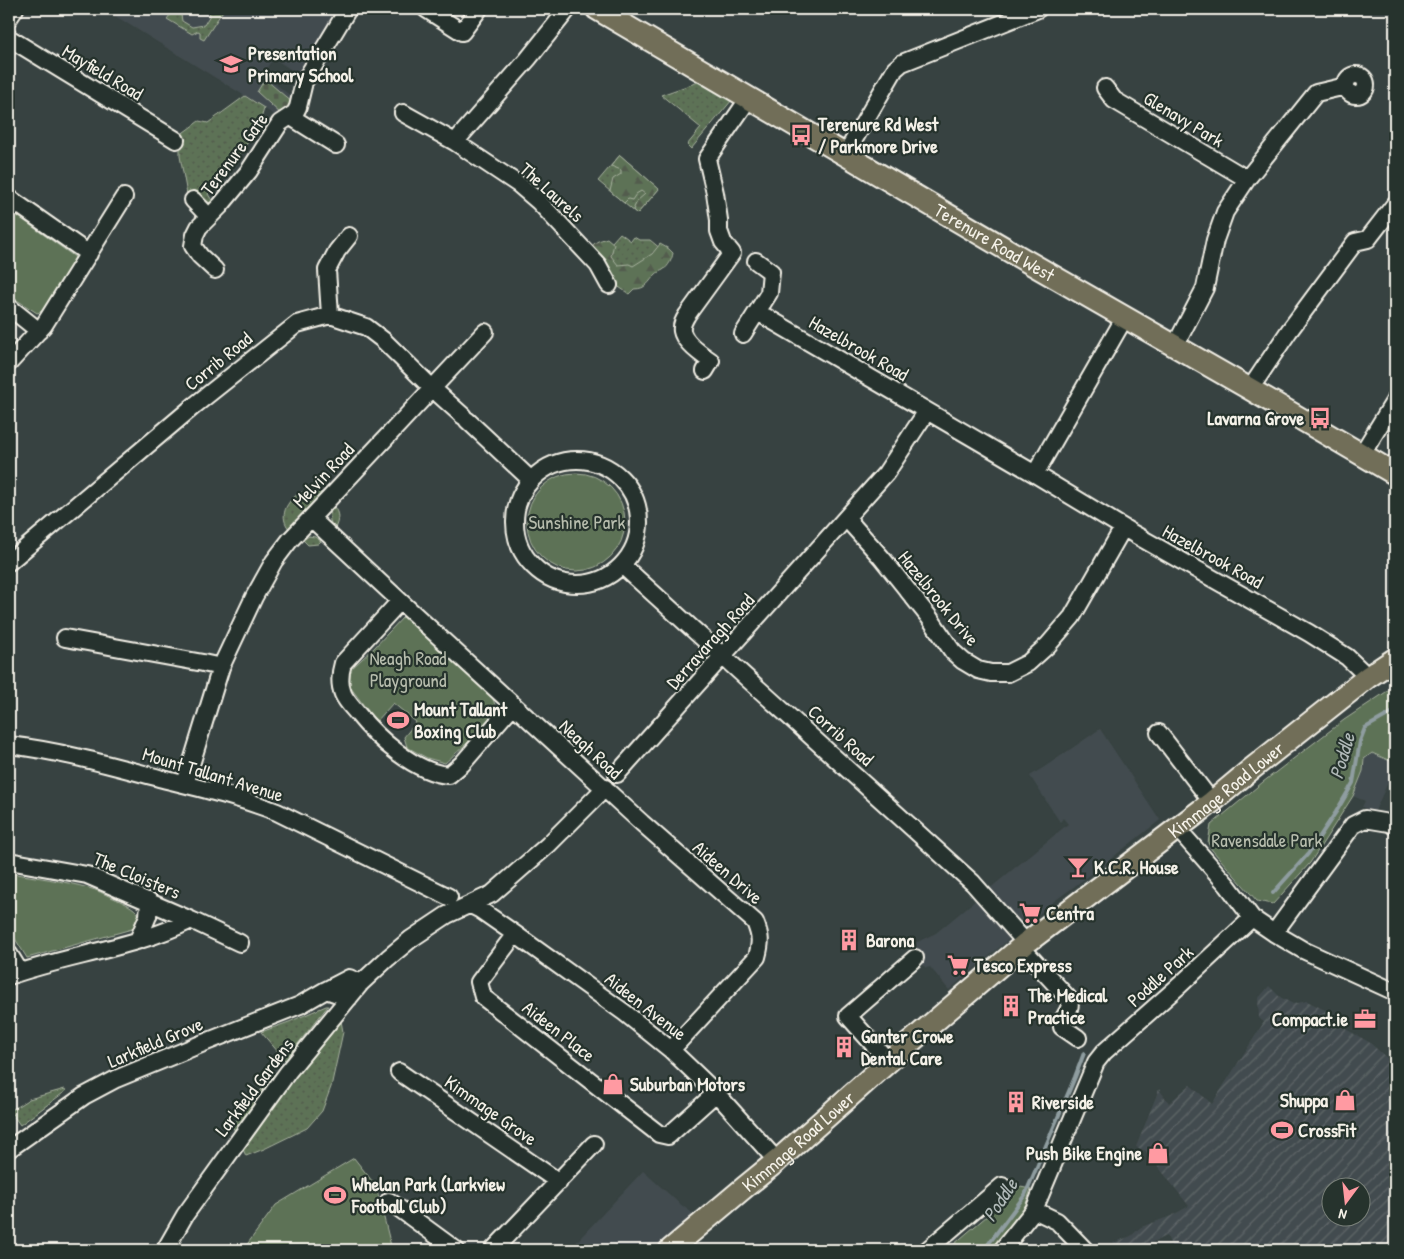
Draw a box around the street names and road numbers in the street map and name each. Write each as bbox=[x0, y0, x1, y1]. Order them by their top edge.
street label: Mayfield Road bbox=[58, 38, 149, 107]
street label: Glenavy Park bbox=[1139, 85, 1229, 153]
street label: Terenure Gate bbox=[194, 107, 274, 201]
street label: The Laurels bbox=[514, 156, 590, 228]
street label: Terenure Road West bbox=[930, 197, 1060, 288]
street label: Hazelbrook Road bbox=[804, 309, 914, 387]
street label: Corrib Road bbox=[179, 325, 258, 396]
street label: Melvin Road bbox=[286, 436, 360, 513]
street label: Hazelbrook Road bbox=[1158, 518, 1268, 595]
street label: Hazelbrook Drive bbox=[893, 545, 986, 651]
street label: Derravaragh Road bbox=[660, 587, 760, 694]
street label: Corrib Road bbox=[802, 698, 880, 772]
street label: Neagh Road bbox=[554, 713, 628, 785]
street label: Kimmage Road Lower bbox=[1162, 735, 1290, 844]
street label: Mount Tallant Avenue bbox=[140, 740, 287, 808]
street label: Aideen Drive bbox=[687, 834, 769, 910]
street label: The Cloisters bbox=[89, 845, 185, 905]
street label: Poddle Park bbox=[1121, 939, 1199, 1013]
street label: Aideen Avenue bbox=[600, 966, 693, 1046]
street label: Aideen Place bbox=[517, 994, 601, 1068]
street label: Larkfield Grove bbox=[103, 1010, 207, 1074]
street label: Larkfield Gardens bbox=[209, 1033, 299, 1141]
street label: Kimmage Grove bbox=[440, 1069, 543, 1152]
street label: Kimmage Road Lower bbox=[736, 1084, 861, 1198]

